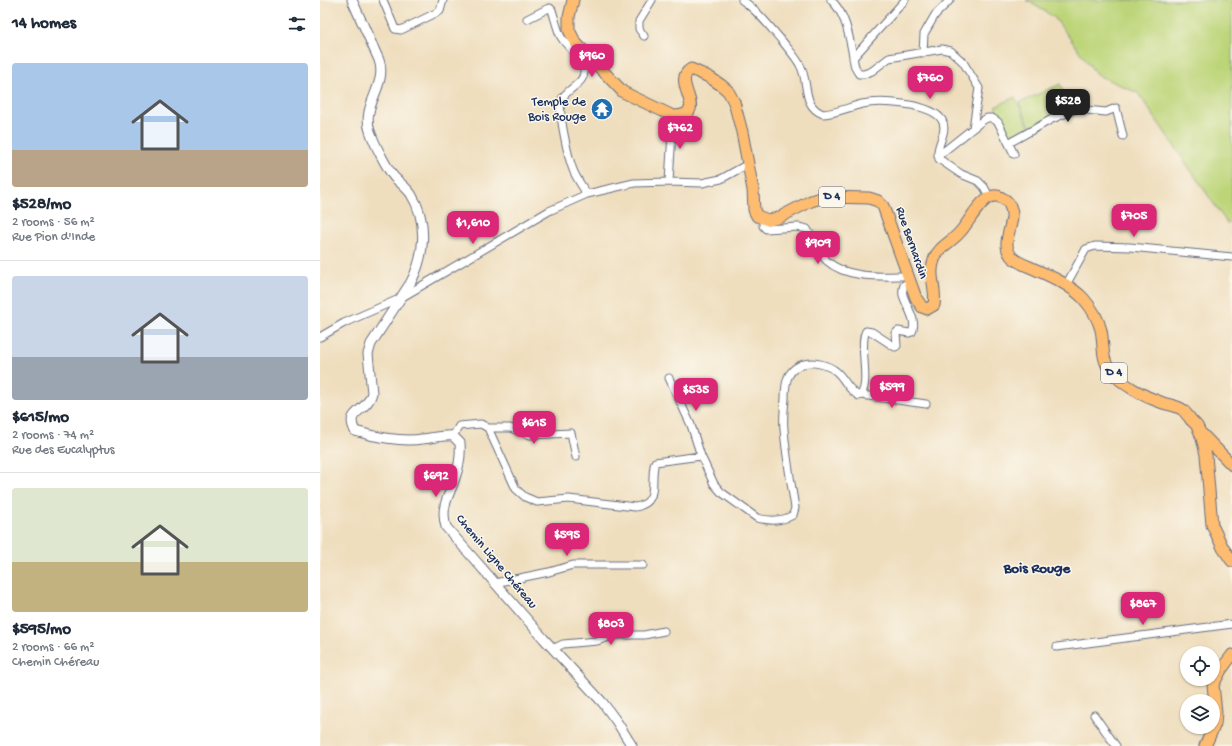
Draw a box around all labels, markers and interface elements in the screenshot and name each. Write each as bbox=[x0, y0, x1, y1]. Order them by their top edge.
icon: filters bbox=[286, 13, 308, 35]
text: 14 homes bbox=[12, 14, 76, 34]
pin: $960 bbox=[568, 44, 616, 78]
text: $960 bbox=[579, 49, 605, 64]
pin: $760 bbox=[906, 66, 954, 100]
text: $760 bbox=[917, 71, 943, 86]
icon: home bbox=[124, 89, 196, 161]
pin: $528 bbox=[1044, 89, 1092, 123]
text: $528 bbox=[1055, 94, 1081, 109]
place label: Temple de Bois Rouge bbox=[527, 95, 586, 125]
temple icon: Temple de Bois Rouge bbox=[589, 96, 615, 122]
pin: $762 bbox=[656, 116, 704, 150]
text: $762 bbox=[667, 121, 693, 136]
road number: D 4 bbox=[819, 187, 845, 207]
text: $528/mo bbox=[12, 195, 71, 215]
pin: $705 bbox=[1110, 204, 1158, 238]
street label: Rue Bernardin bbox=[892, 205, 931, 282]
text: $705 bbox=[1121, 209, 1147, 224]
pin: $1,610 bbox=[440, 211, 506, 245]
text: 2 rooms · 56 m² bbox=[12, 215, 95, 230]
text: $1,610 bbox=[456, 216, 490, 231]
text: Rue Pion d'Inde bbox=[12, 230, 95, 245]
pin: $909 bbox=[794, 231, 842, 265]
text: $909 bbox=[805, 236, 831, 251]
icon: home bbox=[124, 302, 196, 374]
road number: D 4 bbox=[1101, 363, 1127, 383]
pin: $599 bbox=[868, 375, 916, 409]
pin: $535 bbox=[672, 378, 720, 412]
text: $599 bbox=[879, 380, 905, 395]
text: $535 bbox=[683, 383, 709, 398]
text: $615/mo bbox=[12, 408, 69, 428]
pin: $615 bbox=[510, 411, 558, 445]
text: $615 bbox=[522, 416, 546, 431]
text: 2 rooms · 74 m² bbox=[12, 428, 94, 443]
text: Rue des Eucalyptus bbox=[12, 443, 115, 458]
pin: $692 bbox=[412, 464, 460, 498]
text: $692 bbox=[423, 469, 449, 484]
street label: Chemin Ligne Chéreau bbox=[452, 512, 540, 612]
icon: home bbox=[124, 514, 196, 586]
pin: $595 bbox=[543, 523, 591, 557]
text: $595 bbox=[554, 528, 580, 543]
district label: Bois Rouge bbox=[1003, 560, 1072, 578]
pin: $867 bbox=[1119, 592, 1167, 626]
text: $867 bbox=[1130, 597, 1156, 612]
pin: $803 bbox=[587, 612, 635, 646]
text: $803 bbox=[597, 617, 625, 632]
text: $595/mo bbox=[12, 620, 71, 640]
text: 2 rooms · 66 m² bbox=[12, 640, 94, 655]
map controls bbox=[1180, 646, 1220, 734]
button: locate bbox=[1180, 646, 1220, 686]
text: Chemin Chéreau bbox=[12, 655, 99, 670]
button: layers bbox=[1180, 694, 1220, 734]

